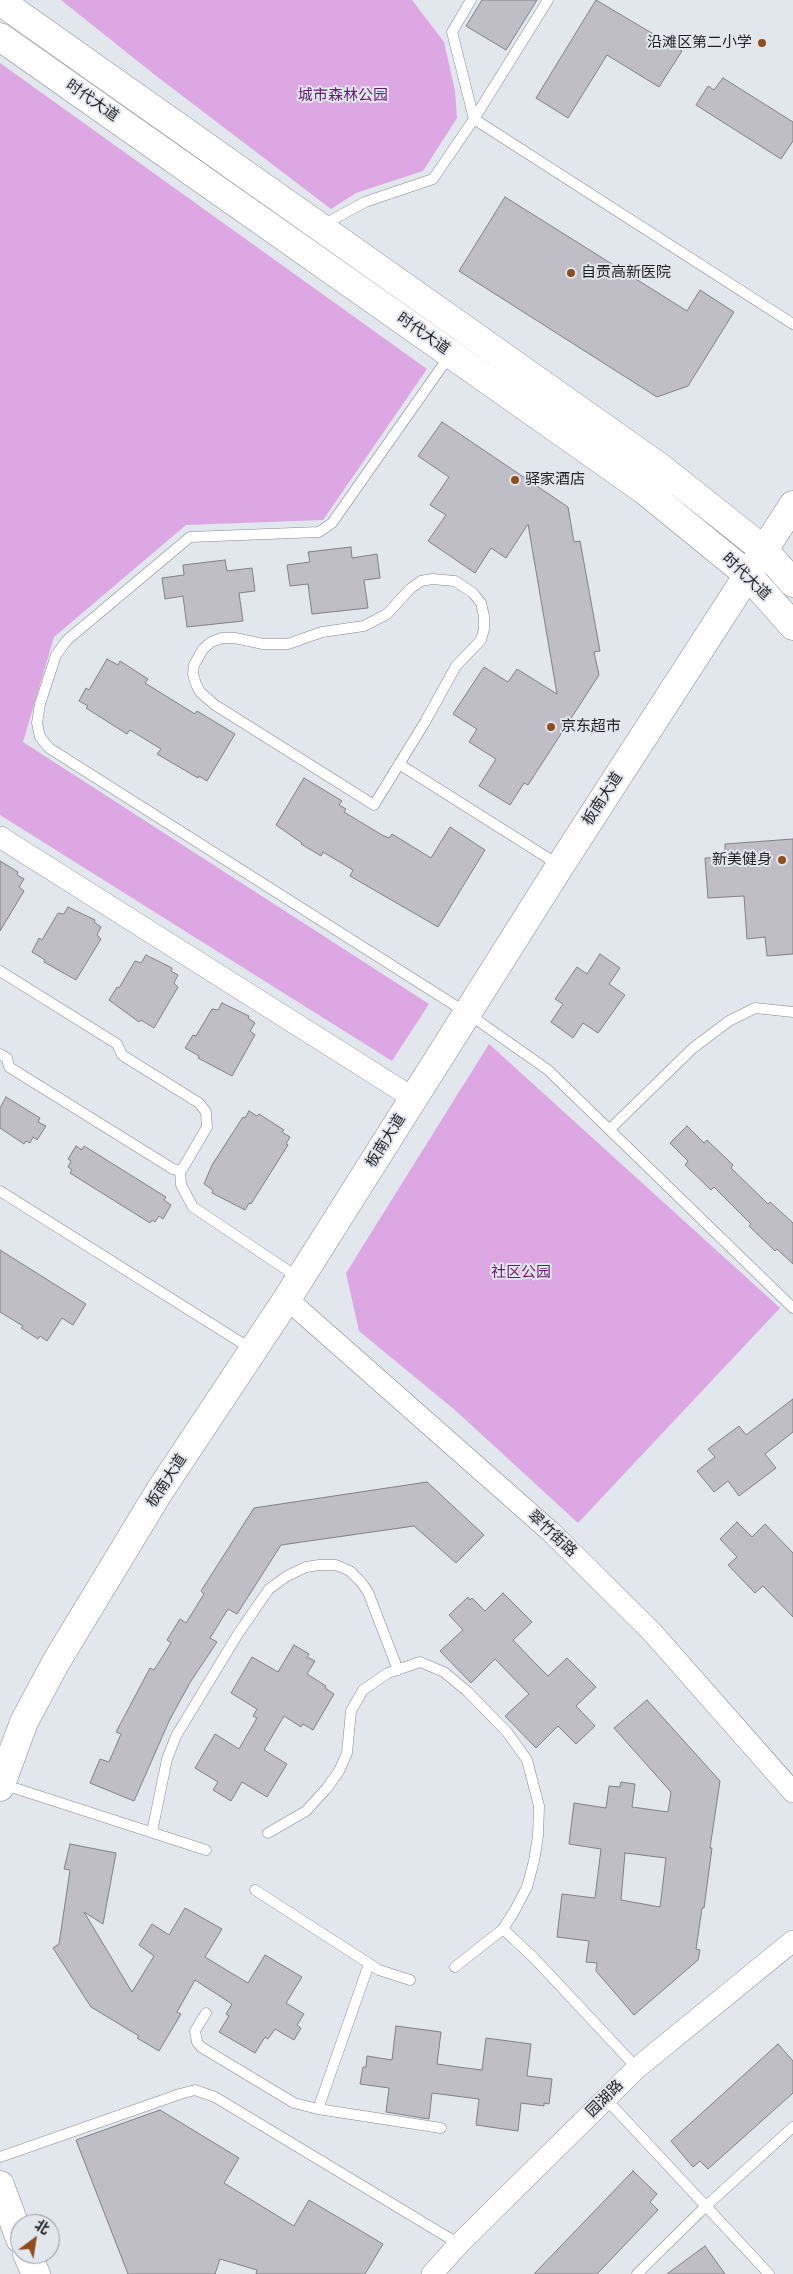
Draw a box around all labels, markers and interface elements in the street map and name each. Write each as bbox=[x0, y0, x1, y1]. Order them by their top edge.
place label: 沿滩区第二小学 bbox=[647, 34, 752, 52]
marker: 沿滩区第二小学 bbox=[756, 37, 768, 49]
street label: 时代大道 bbox=[62, 76, 122, 126]
park label: 城市森林公园 bbox=[298, 87, 388, 105]
place label: 自贡高新医院 bbox=[581, 264, 671, 282]
marker: 自贡高新医院 bbox=[565, 267, 577, 279]
street label: 时代大道 bbox=[393, 309, 453, 359]
place label: 驿家酒店 bbox=[525, 471, 585, 489]
marker: 驿家酒店 bbox=[509, 474, 521, 486]
street label: 时代大道 bbox=[718, 550, 774, 604]
place label: 京东超市 bbox=[561, 718, 621, 736]
marker: 京东超市 bbox=[545, 721, 557, 733]
street label: 板南大道 bbox=[579, 769, 627, 829]
place label: 新美健身 bbox=[712, 851, 772, 869]
marker: 新美健身 bbox=[776, 854, 788, 866]
street label: 板南大道 bbox=[362, 1111, 410, 1171]
park label: 社区公园 bbox=[491, 1264, 551, 1282]
street label: 板南大道 bbox=[143, 1451, 191, 1511]
street label: 翠竹街路 bbox=[524, 1507, 580, 1561]
street label: 园湖路 bbox=[583, 2077, 627, 2121]
north arrow bbox=[10, 2214, 60, 2264]
text: 北 bbox=[32, 2216, 53, 2238]

